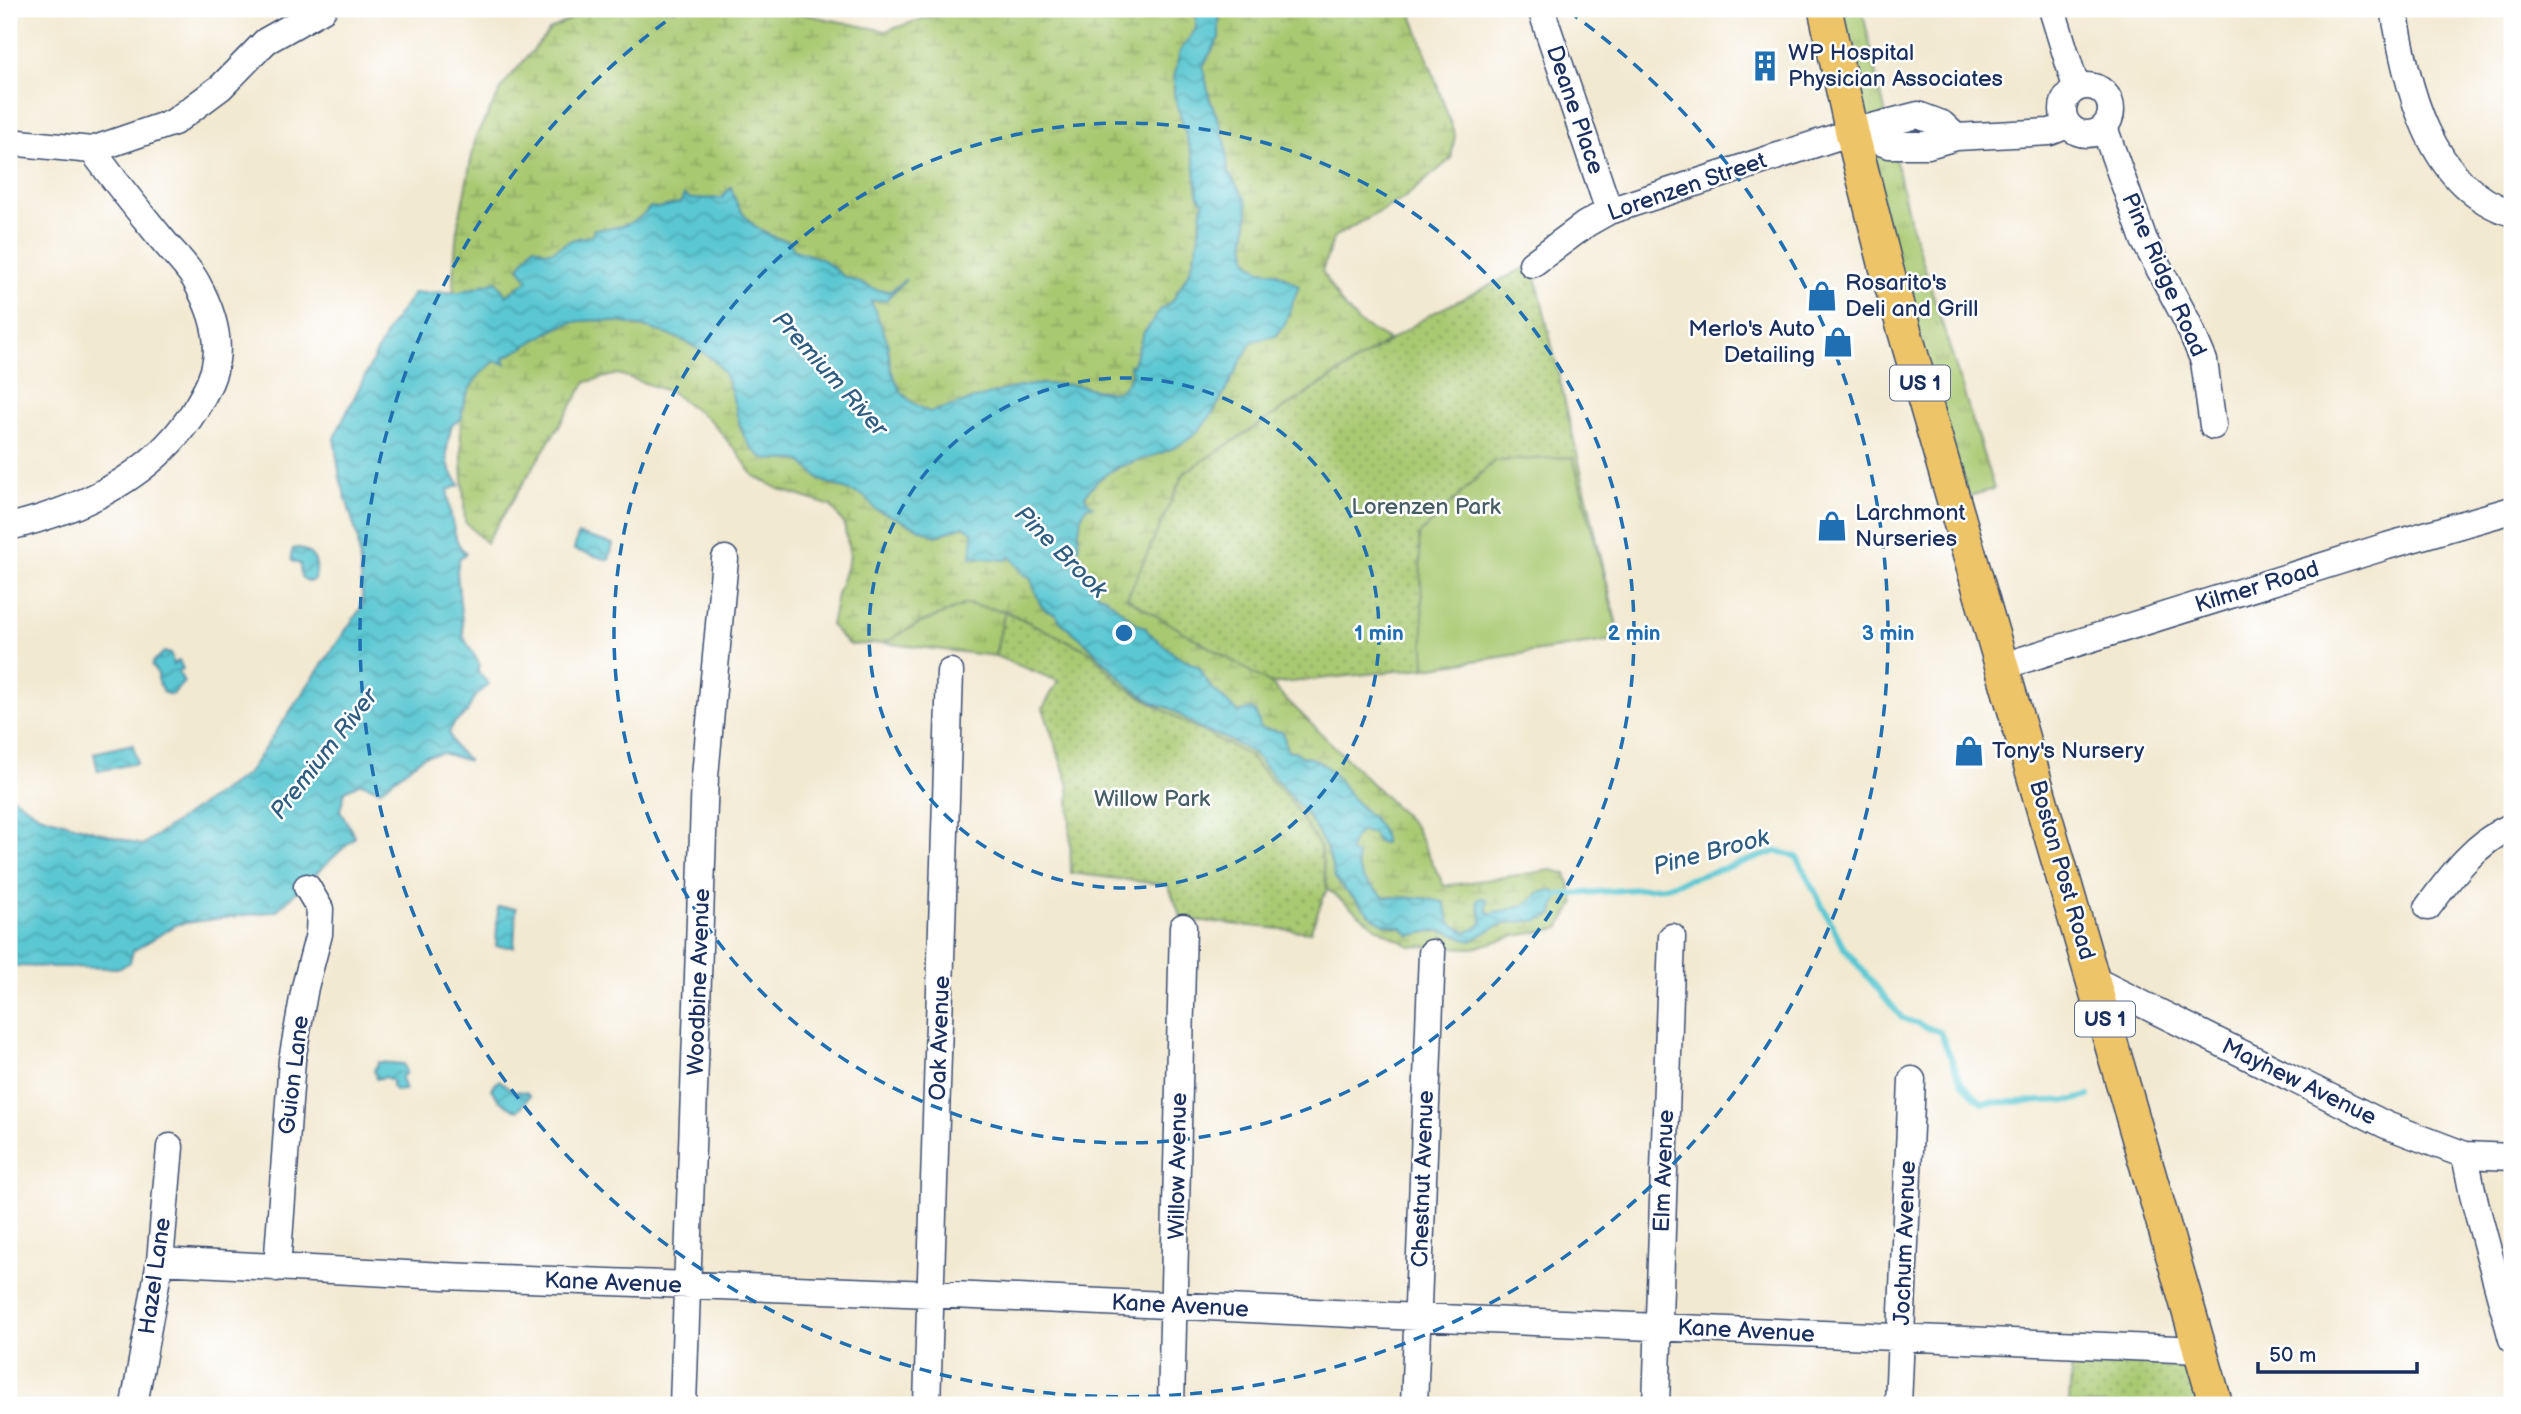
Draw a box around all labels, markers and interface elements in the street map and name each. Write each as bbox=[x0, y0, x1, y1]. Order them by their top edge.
place label: WP Hospital Physician Associates bbox=[1788, 39, 2003, 93]
street label: Deane Place bbox=[1540, 42, 1610, 178]
building icon: WP Hospital Physician Associates bbox=[1748, 49, 1782, 83]
street label: Lorenzen Street bbox=[1604, 147, 1770, 227]
street label: Pine Ridge Road bbox=[2115, 189, 2213, 361]
place label: Rosarito's Deli and Grill bbox=[1845, 269, 1978, 323]
shop icon: Rosarito's Deli and Grill bbox=[1805, 279, 1839, 313]
water label: Premium River bbox=[766, 306, 895, 444]
place label: Merlo's Auto Detailing bbox=[1688, 315, 1815, 369]
shop icon: Merlo's Auto Detailing bbox=[1821, 325, 1855, 359]
road number: US 1 bbox=[1890, 366, 1950, 400]
park label: Lorenzen Park bbox=[1351, 493, 1502, 521]
place label: Larchmont Nurseries bbox=[1855, 499, 1965, 553]
water label: Pine Brook bbox=[1009, 500, 1114, 605]
shop icon: Larchmont Nurseries bbox=[1815, 509, 1849, 543]
street label: Kilmer Road bbox=[2192, 555, 2322, 619]
centre of rings bbox=[1112, 621, 1136, 645]
text: 1 min bbox=[1354, 621, 1404, 646]
text: 2 min bbox=[1607, 621, 1661, 646]
text: 3 min bbox=[1862, 621, 1914, 646]
water label: Premium River bbox=[264, 681, 385, 825]
shop icon: Tony's Nursery bbox=[1952, 734, 1986, 768]
place label: Tony's Nursery bbox=[1992, 737, 2145, 765]
street label: Boston Post Road bbox=[2023, 777, 2101, 963]
park label: Willow Park bbox=[1094, 785, 1211, 813]
water label: Pine Brook bbox=[1650, 822, 1773, 881]
street label: Woodbine Avenue bbox=[682, 888, 716, 1076]
street label: Oak Avenue bbox=[924, 975, 956, 1101]
road number: US 1 bbox=[2075, 1002, 2135, 1036]
street label: Guion Lane bbox=[273, 1014, 315, 1136]
street label: Mayhew Avenue bbox=[2217, 1032, 2381, 1132]
street label: Chestnut Avenue bbox=[1406, 1090, 1440, 1268]
street label: Willow Avenue bbox=[1163, 1092, 1193, 1240]
street label: Elm Avenue bbox=[1648, 1109, 1680, 1233]
street label: Jochum Avenue bbox=[1888, 1160, 1922, 1326]
street label: Hazel Lane bbox=[133, 1216, 177, 1336]
street label: Kane Avenue bbox=[544, 1267, 682, 1299]
street label: Kane Avenue bbox=[1111, 1288, 1249, 1324]
street label: Kane Avenue bbox=[1677, 1313, 1815, 1349]
scale bar bbox=[2258, 1330, 2418, 1374]
text: 50 m bbox=[2269, 1343, 2316, 1368]

